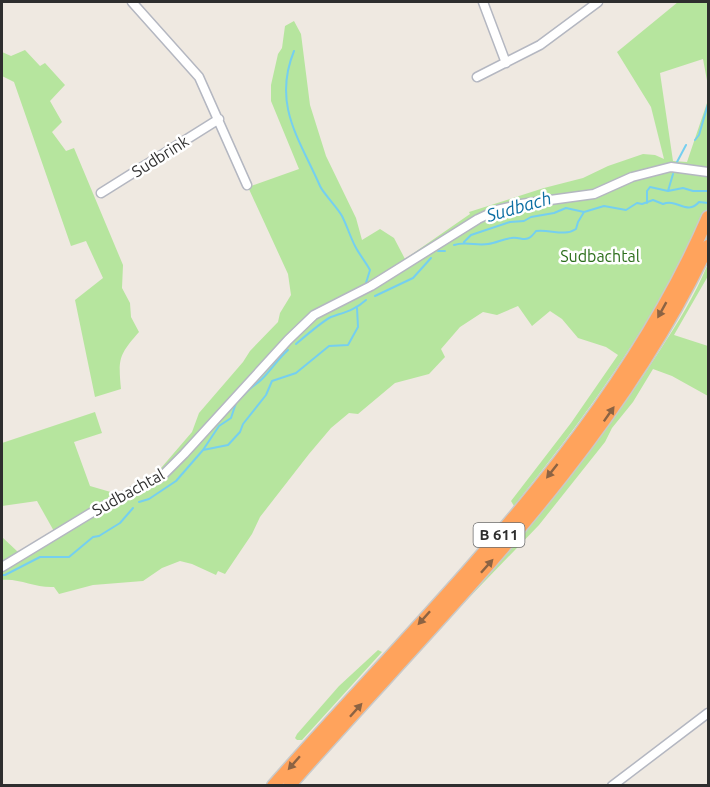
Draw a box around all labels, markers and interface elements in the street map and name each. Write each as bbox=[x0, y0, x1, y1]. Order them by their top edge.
street label: Sudbrink bbox=[128, 132, 192, 180]
water label: Sudbach bbox=[483, 187, 554, 225]
park label: Sudbachtal bbox=[560, 247, 640, 265]
one-way arrow bbox=[657, 302, 667, 319]
one-way arrow bbox=[603, 407, 615, 423]
one-way arrow bbox=[546, 463, 559, 479]
street label: Sudbachtal bbox=[89, 465, 167, 519]
road number: B 611 bbox=[474, 523, 524, 547]
one-way arrow bbox=[480, 559, 493, 574]
one-way arrow bbox=[418, 610, 431, 625]
one-way arrow bbox=[349, 703, 363, 718]
one-way arrow bbox=[287, 755, 300, 770]

